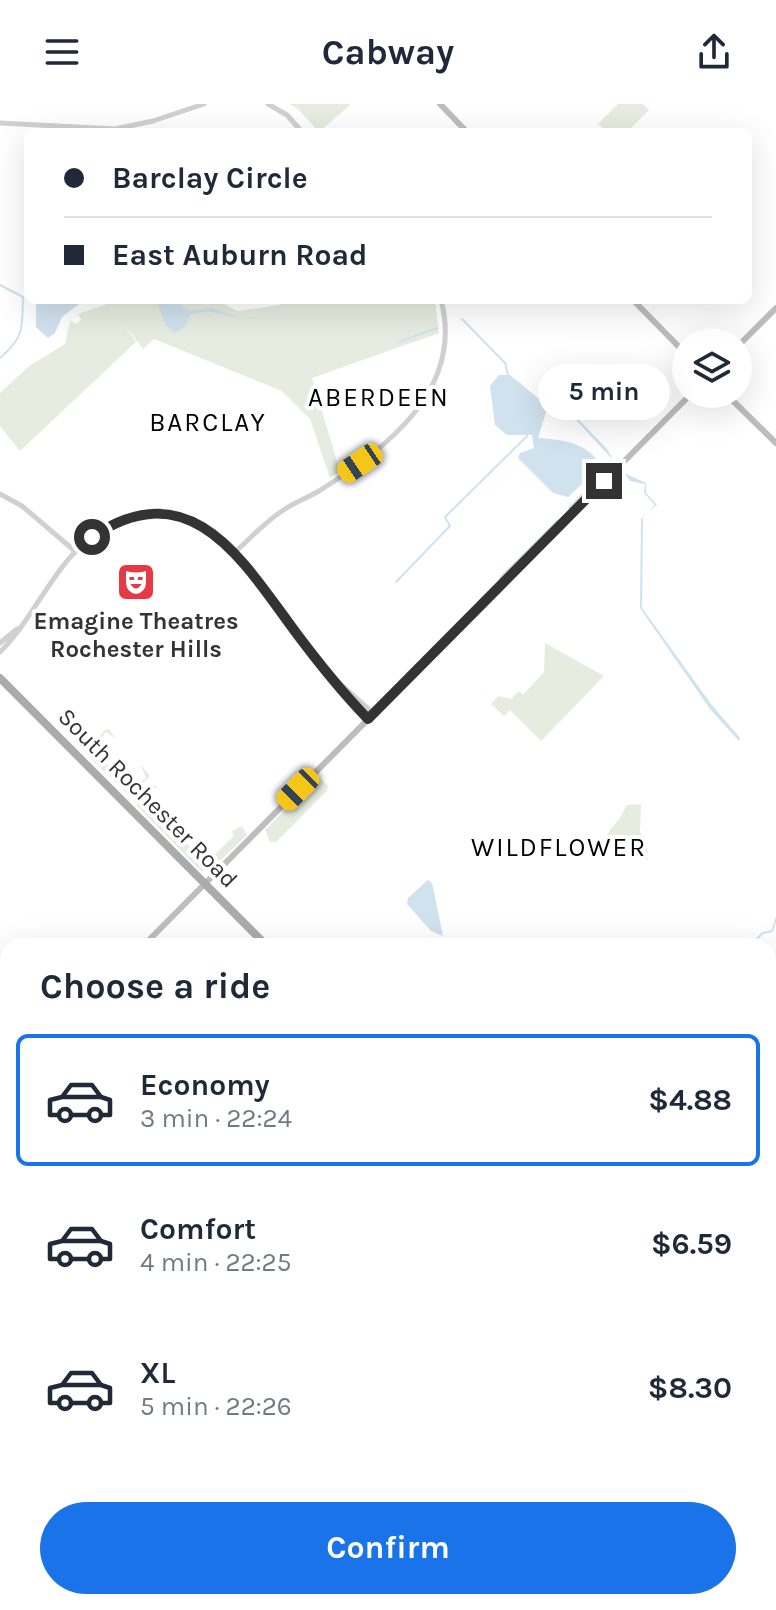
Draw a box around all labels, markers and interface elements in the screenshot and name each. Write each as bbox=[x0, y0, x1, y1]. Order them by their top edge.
icon: menu bbox=[40, 30, 84, 74]
icon: share bbox=[692, 30, 736, 74]
text: Cabway bbox=[322, 31, 454, 73]
text: Barclay Circle bbox=[112, 160, 308, 196]
text: East Auburn Road bbox=[112, 237, 368, 273]
map controls bbox=[672, 328, 752, 408]
button: layers bbox=[672, 328, 752, 408]
callout: 5 min bbox=[538, 365, 670, 421]
text: 5 min bbox=[568, 376, 640, 407]
district label: ABERDEEN bbox=[308, 382, 450, 413]
district label: BARCLAY bbox=[149, 407, 267, 438]
car bbox=[333, 440, 387, 486]
route end bbox=[586, 463, 622, 499]
route start bbox=[74, 519, 110, 555]
theatre icon: Emagine Theatres Rochester Hills bbox=[115, 561, 157, 603]
place label: Emagine Theatres Rochester Hills bbox=[33, 607, 239, 663]
street label: South Rochester Road bbox=[53, 703, 243, 893]
car bbox=[273, 764, 323, 814]
district label: WILDFLOWER bbox=[471, 832, 647, 863]
text: Choose a ride bbox=[40, 965, 270, 1007]
icon: car bbox=[44, 1064, 116, 1136]
text: Economy bbox=[140, 1067, 270, 1103]
text: $4.88 bbox=[648, 1082, 732, 1118]
text: 3 min · 22:24 bbox=[140, 1103, 292, 1134]
icon: car bbox=[44, 1208, 116, 1280]
text: Comfort bbox=[140, 1211, 256, 1247]
text: $6.59 bbox=[651, 1226, 732, 1262]
text: 4 min · 22:25 bbox=[140, 1247, 291, 1278]
icon: car bbox=[44, 1352, 116, 1424]
text: XL bbox=[140, 1355, 175, 1391]
text: $8.30 bbox=[648, 1370, 732, 1406]
text: 5 min · 22:26 bbox=[140, 1391, 292, 1422]
button: Confirm bbox=[40, 1502, 736, 1594]

